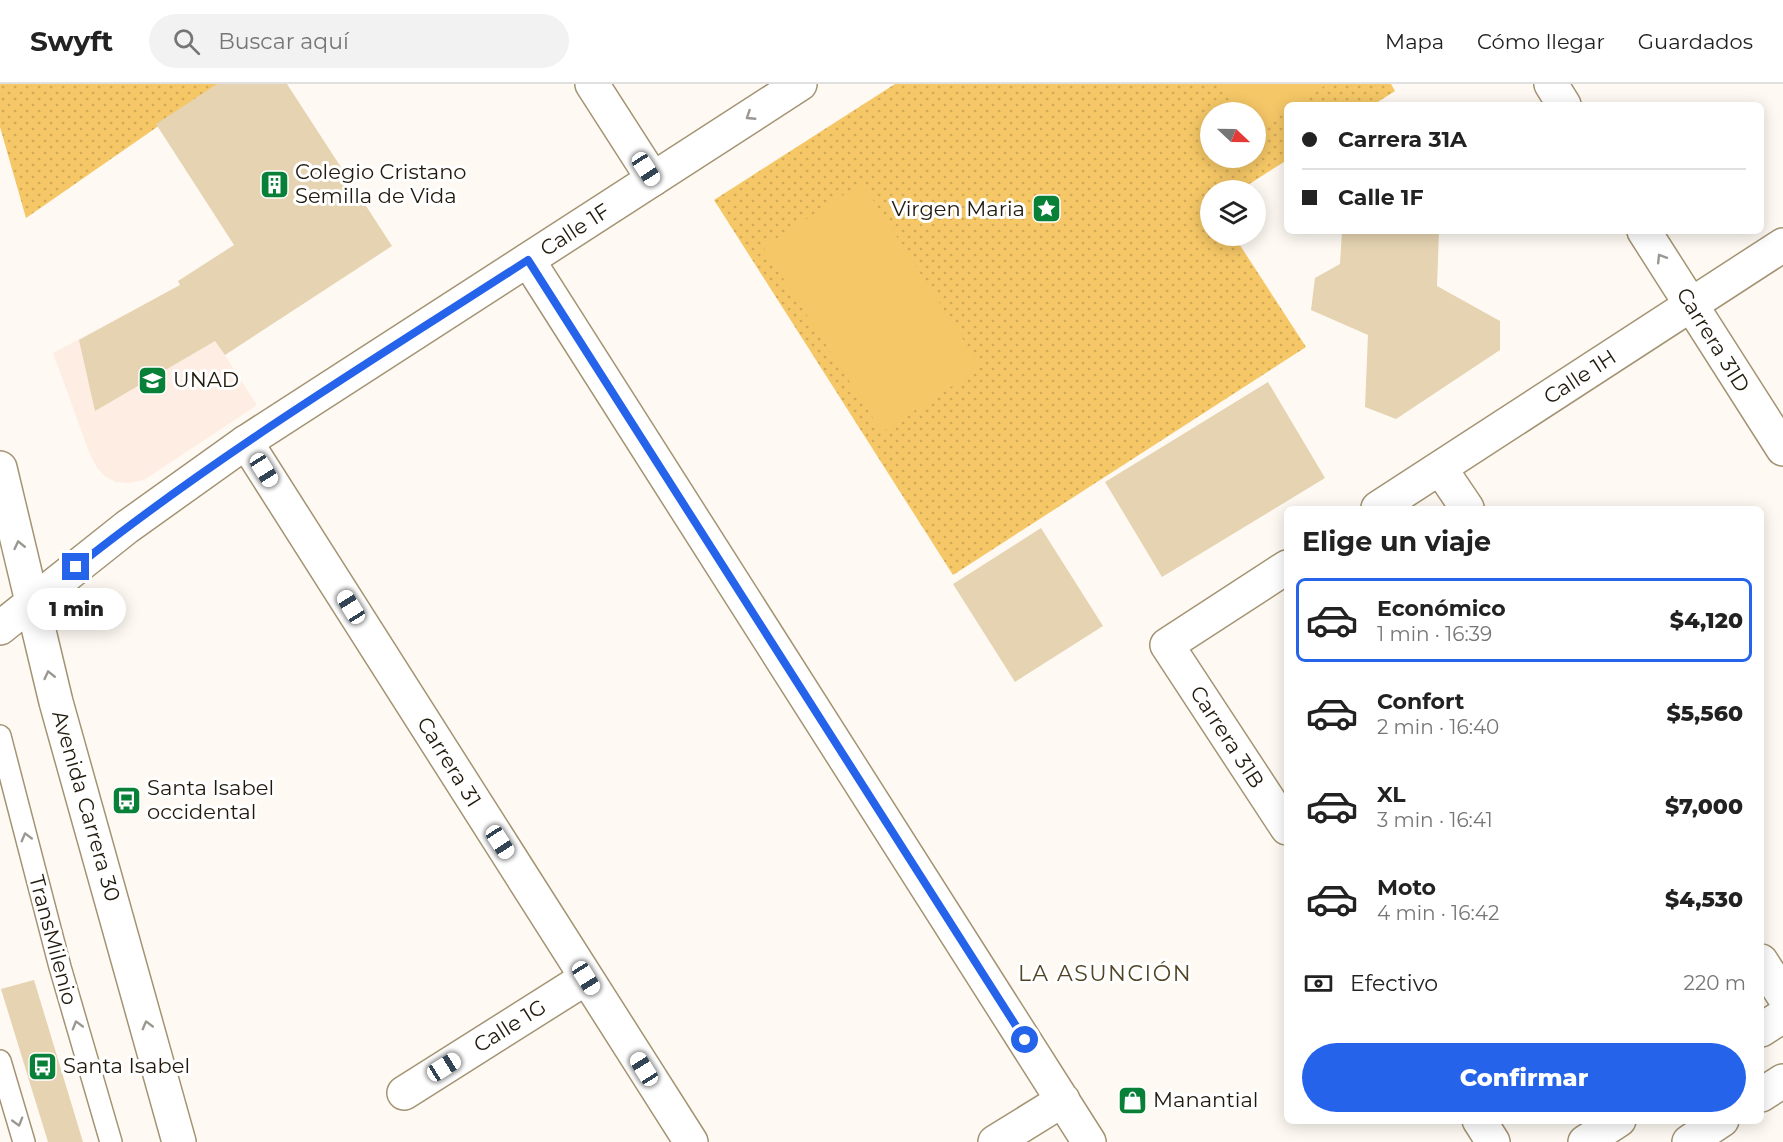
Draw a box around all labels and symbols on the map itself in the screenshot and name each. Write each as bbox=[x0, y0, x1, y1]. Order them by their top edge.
north arrow bbox=[1200, 102, 1266, 168]
one-way arrow bbox=[746, 109, 757, 120]
car bbox=[629, 149, 663, 189]
place label: Colegio Cristano Semilla de Vida bbox=[295, 159, 467, 208]
building icon: Colegio Cristano Semilla de Vida bbox=[258, 168, 290, 200]
place icon: Virgen Maria bbox=[1030, 193, 1062, 225]
place label: Virgen Maria bbox=[891, 196, 1025, 221]
street label: Calle 1F bbox=[535, 198, 614, 261]
one-way arrow bbox=[1657, 254, 1669, 264]
street label: Carrera 31D bbox=[1671, 283, 1755, 397]
street label: Calle 1H bbox=[1539, 344, 1621, 409]
school or university icon: UNAD bbox=[136, 364, 168, 396]
place label: UNAD bbox=[173, 367, 239, 392]
car bbox=[247, 450, 281, 490]
one-way arrow bbox=[13, 540, 26, 550]
route end bbox=[62, 553, 89, 580]
car bbox=[334, 587, 368, 627]
callout: 1 min bbox=[26, 588, 125, 630]
one-way arrow bbox=[44, 671, 57, 681]
street label: Carrera 31B bbox=[1185, 681, 1270, 793]
street label: Avenida Carrera 30 bbox=[47, 707, 126, 904]
street label: Carrera 31 bbox=[412, 712, 487, 811]
place label: Santa Isabel occidental bbox=[147, 775, 274, 824]
bus stop icon: Santa Isabel occidental bbox=[110, 784, 142, 816]
car bbox=[483, 822, 517, 862]
one-way arrow bbox=[21, 832, 33, 843]
street label: TransMilenio bbox=[24, 872, 83, 1007]
car bbox=[569, 958, 603, 998]
district label: LA ASUNCIÓN bbox=[1018, 960, 1192, 987]
street label: Calle 1G bbox=[469, 994, 550, 1057]
one-way arrow bbox=[72, 1020, 84, 1031]
one-way arrow bbox=[142, 1020, 154, 1031]
route start bbox=[1011, 1026, 1038, 1053]
car bbox=[627, 1049, 661, 1089]
bus stop icon: Santa Isabel bbox=[26, 1050, 58, 1082]
car bbox=[424, 1050, 464, 1084]
place label: Santa Isabel bbox=[63, 1053, 190, 1078]
shop icon: Manantial bbox=[1116, 1084, 1148, 1116]
place label: Manantial bbox=[1153, 1087, 1258, 1112]
one-way arrow bbox=[11, 1116, 23, 1127]

